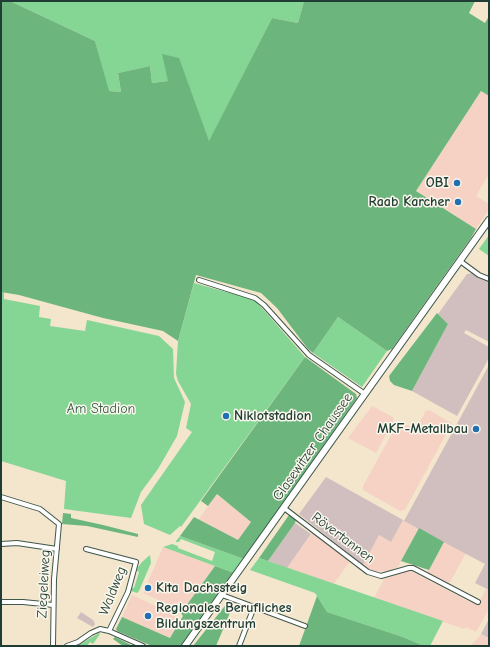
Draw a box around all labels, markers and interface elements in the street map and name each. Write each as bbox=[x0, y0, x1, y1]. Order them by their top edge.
place label: OBI bbox=[426, 175, 449, 191]
marker: OBI bbox=[452, 178, 462, 188]
place label: Raab Karcher bbox=[369, 194, 450, 210]
marker: Raab Karcher bbox=[453, 197, 463, 207]
street label: Glasewitzer Chaussee bbox=[269, 390, 357, 504]
park label: Am Stadion bbox=[67, 401, 135, 417]
place label: Niklotstadion bbox=[234, 408, 311, 424]
marker: Niklotstadion bbox=[221, 411, 231, 421]
place label: MKF-Metallbau bbox=[377, 421, 468, 437]
marker: MKF-Metallbau bbox=[471, 424, 481, 434]
street label: Rövertannen bbox=[308, 509, 378, 567]
street label: Ziegeleiweg bbox=[34, 549, 54, 619]
street label: Waldweg bbox=[96, 564, 130, 618]
place label: Kita Dachssteig bbox=[156, 580, 248, 596]
marker: Kita Dachssteig bbox=[143, 583, 153, 593]
place label: Regionales Berufliches Bildungszentrum bbox=[156, 600, 291, 632]
marker: Regionales Berufliches Bildungszentrum bbox=[143, 611, 153, 621]

